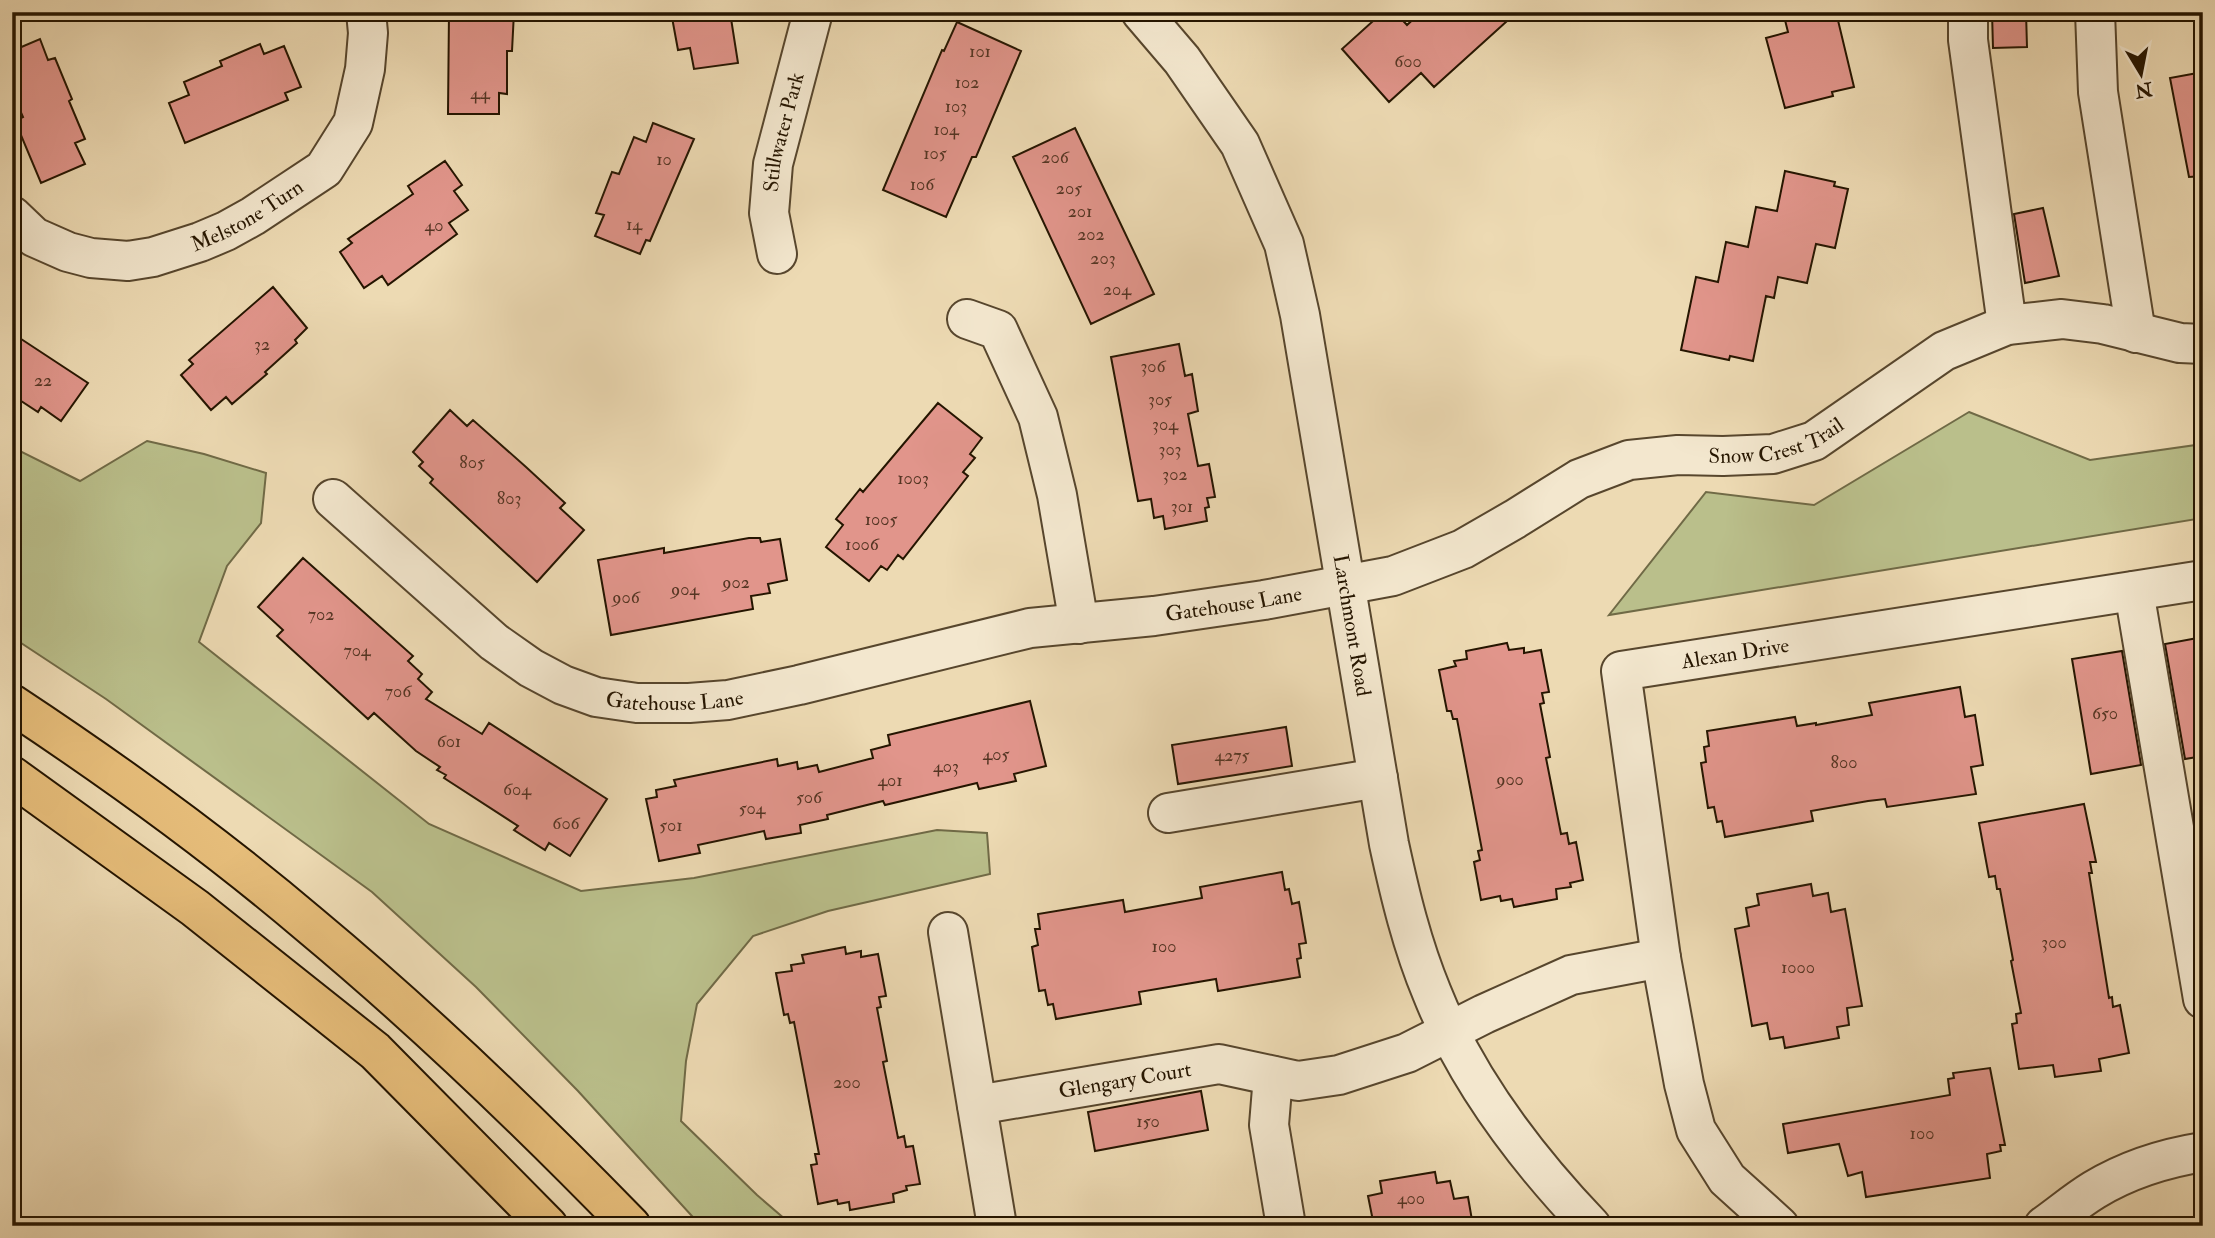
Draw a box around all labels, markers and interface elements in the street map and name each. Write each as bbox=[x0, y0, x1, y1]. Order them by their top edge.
north arrow bbox=[2106, 38, 2176, 108]
house number: 101 bbox=[969, 40, 991, 63]
house number: 600 bbox=[1394, 50, 1422, 73]
street label: Stillwater Park bbox=[758, 70, 811, 193]
house number: 102 bbox=[955, 71, 979, 94]
text: N bbox=[2132, 76, 2155, 103]
house number: 44 bbox=[470, 82, 491, 105]
house number: 103 bbox=[945, 95, 967, 118]
house number: 104 bbox=[933, 118, 960, 141]
house number: 105 bbox=[923, 142, 947, 165]
house number: 206 bbox=[1041, 146, 1070, 169]
house number: 10 bbox=[656, 148, 672, 171]
street label: Melstone Turn bbox=[187, 173, 309, 258]
house number: 106 bbox=[910, 173, 935, 196]
house number: 205 bbox=[1056, 177, 1082, 200]
house number: 201 bbox=[1068, 200, 1092, 223]
house number: 14 bbox=[626, 213, 643, 236]
house number: 40 bbox=[425, 214, 443, 237]
house number: 202 bbox=[1077, 223, 1105, 246]
house number: 203 bbox=[1090, 247, 1116, 270]
house number: 204 bbox=[1103, 278, 1132, 301]
house number: 32 bbox=[254, 333, 270, 356]
house number: 306 bbox=[1140, 355, 1167, 378]
house number: 22 bbox=[34, 369, 52, 392]
house number: 305 bbox=[1148, 388, 1172, 411]
street label: Snow Crest Trail bbox=[1708, 411, 1850, 470]
house number: 304 bbox=[1152, 413, 1179, 436]
house number: 303 bbox=[1158, 438, 1182, 461]
house number: 805 bbox=[459, 451, 485, 474]
house number: 302 bbox=[1162, 463, 1188, 486]
house number: 1003 bbox=[897, 467, 929, 490]
house number: 803 bbox=[497, 487, 521, 510]
house number: 301 bbox=[1171, 495, 1193, 518]
house number: 1005 bbox=[865, 508, 897, 531]
house number: 1006 bbox=[845, 533, 880, 556]
street label: Larchmont Road bbox=[1327, 553, 1377, 699]
house number: 902 bbox=[720, 571, 750, 594]
house number: 904 bbox=[669, 578, 700, 601]
street label: Gatehouse Lane bbox=[1164, 580, 1304, 628]
house number: 906 bbox=[610, 586, 641, 609]
house number: 702 bbox=[308, 603, 334, 626]
street label: Alexan Drive bbox=[1678, 632, 1791, 676]
house number: 704 bbox=[343, 639, 372, 662]
house number: 706 bbox=[385, 680, 412, 703]
street label: Gatehouse Lane bbox=[604, 684, 746, 717]
house number: 650 bbox=[2092, 702, 2118, 725]
house number: 601 bbox=[437, 730, 461, 753]
house number: 405 bbox=[983, 743, 1010, 766]
house number: 4275 bbox=[1215, 744, 1250, 767]
house number: 800 bbox=[1831, 751, 1857, 774]
house number: 403 bbox=[933, 755, 959, 778]
house number: 900 bbox=[1494, 768, 1524, 791]
house number: 401 bbox=[877, 769, 903, 792]
house number: 604 bbox=[503, 778, 532, 801]
house number: 506 bbox=[796, 786, 823, 809]
house number: 504 bbox=[739, 797, 767, 820]
house number: 606 bbox=[552, 812, 581, 835]
house number: 501 bbox=[659, 814, 683, 837]
house number: 300 bbox=[2041, 931, 2067, 954]
house number: 100 bbox=[1152, 935, 1176, 958]
house number: 1000 bbox=[1781, 956, 1815, 979]
street label: Glengary Court bbox=[1057, 1056, 1194, 1105]
house number: 200 bbox=[833, 1071, 861, 1094]
house number: 150 bbox=[1136, 1110, 1160, 1133]
house number: 100 bbox=[1910, 1122, 1934, 1145]
house number: 400 bbox=[1397, 1187, 1425, 1210]

